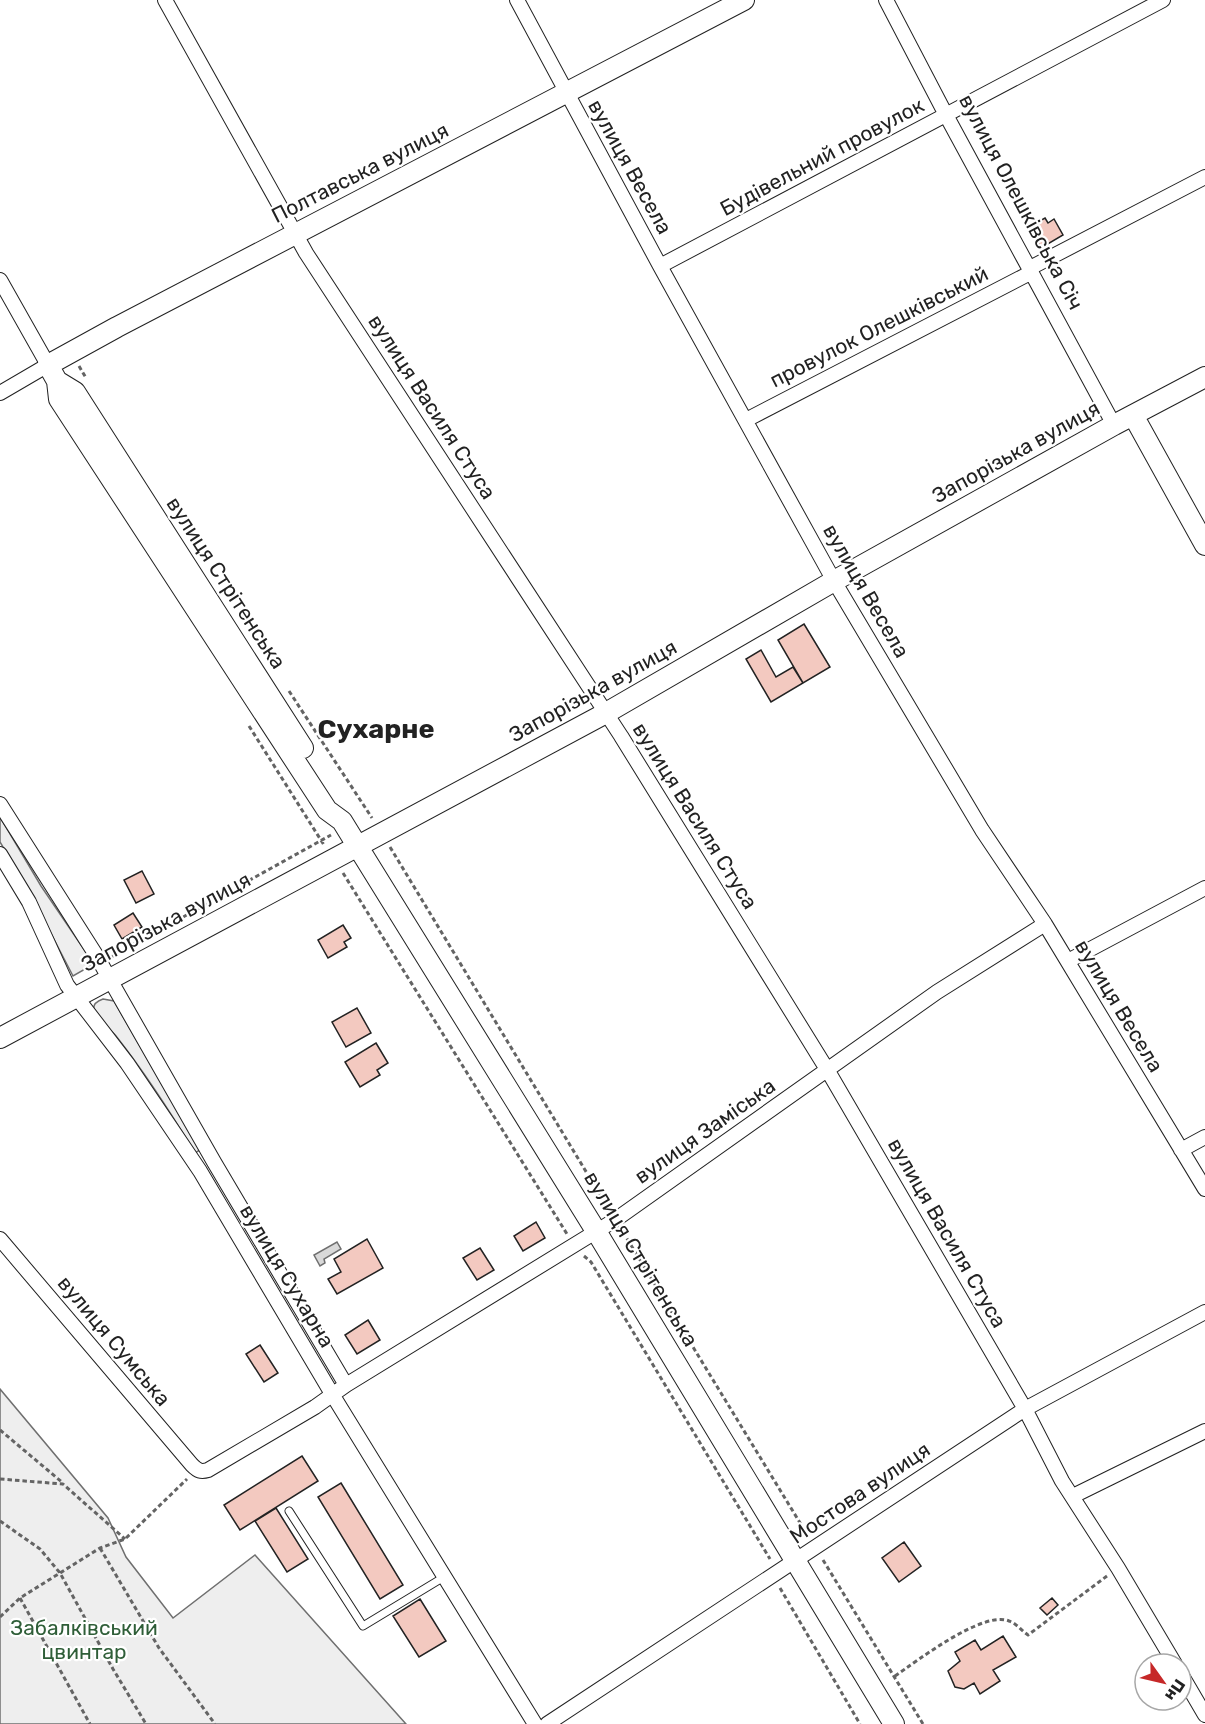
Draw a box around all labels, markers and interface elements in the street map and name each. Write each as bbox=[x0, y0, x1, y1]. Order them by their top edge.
street label: вулиця Олешківська Січ bbox=[954, 90, 1089, 314]
street label: Будівельний провулок bbox=[715, 92, 928, 221]
street label: вулиця Весела bbox=[583, 95, 678, 238]
street label: Полтавська вулиця bbox=[267, 117, 452, 228]
street label: провулок Олешківський bbox=[765, 261, 992, 393]
street label: вулиця Василя Стуса bbox=[363, 310, 501, 504]
street label: Запорізька вулиця bbox=[927, 395, 1104, 508]
street label: вулиця Стрітенська bbox=[162, 492, 291, 673]
street label: вулиця Весела bbox=[818, 520, 915, 662]
street label: Запорізька вулиця bbox=[504, 634, 681, 747]
district label: Сухарне bbox=[317, 713, 435, 745]
street label: вулиця Василя Стуса bbox=[628, 718, 763, 914]
street label: Запорізька вулиця bbox=[77, 866, 255, 977]
street label: вулиця Весела bbox=[1070, 935, 1169, 1076]
street label: вулиця Заміська bbox=[629, 1073, 780, 1188]
street label: вулиця Василя Стуса bbox=[883, 1133, 1012, 1332]
street label: вулиця Стрітенська bbox=[579, 1167, 704, 1351]
street label: вулиця Сухарна bbox=[235, 1200, 340, 1352]
street label: вулиця Сумська bbox=[53, 1271, 176, 1411]
street label: Мостова вулиця bbox=[785, 1436, 935, 1549]
park label: Забалківський цвинтар bbox=[10, 1615, 158, 1664]
north arrow bbox=[1133, 1652, 1193, 1712]
text: Пн bbox=[1161, 1676, 1189, 1705]

